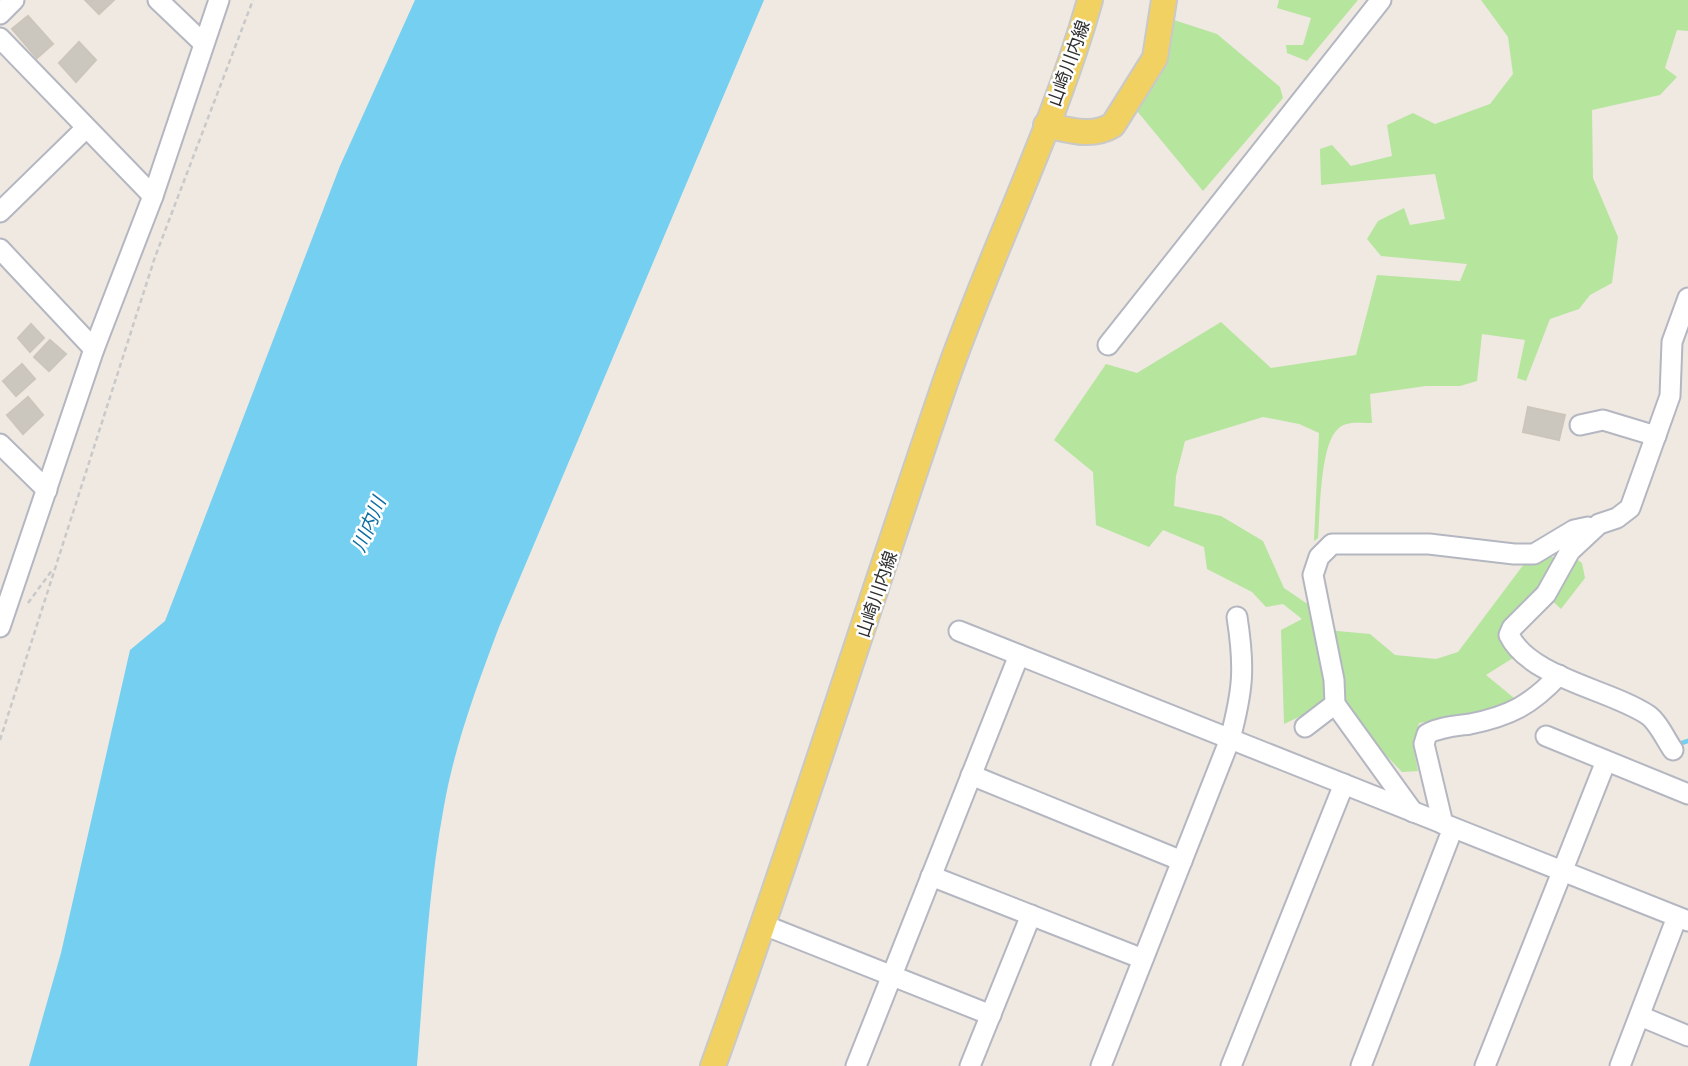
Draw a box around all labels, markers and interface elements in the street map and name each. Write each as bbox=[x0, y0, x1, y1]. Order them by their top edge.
street label: 山崎川内線 bbox=[1042, 17, 1094, 109]
water label: 川内川 bbox=[346, 491, 391, 555]
street label: 山崎川内線 bbox=[851, 548, 901, 640]

